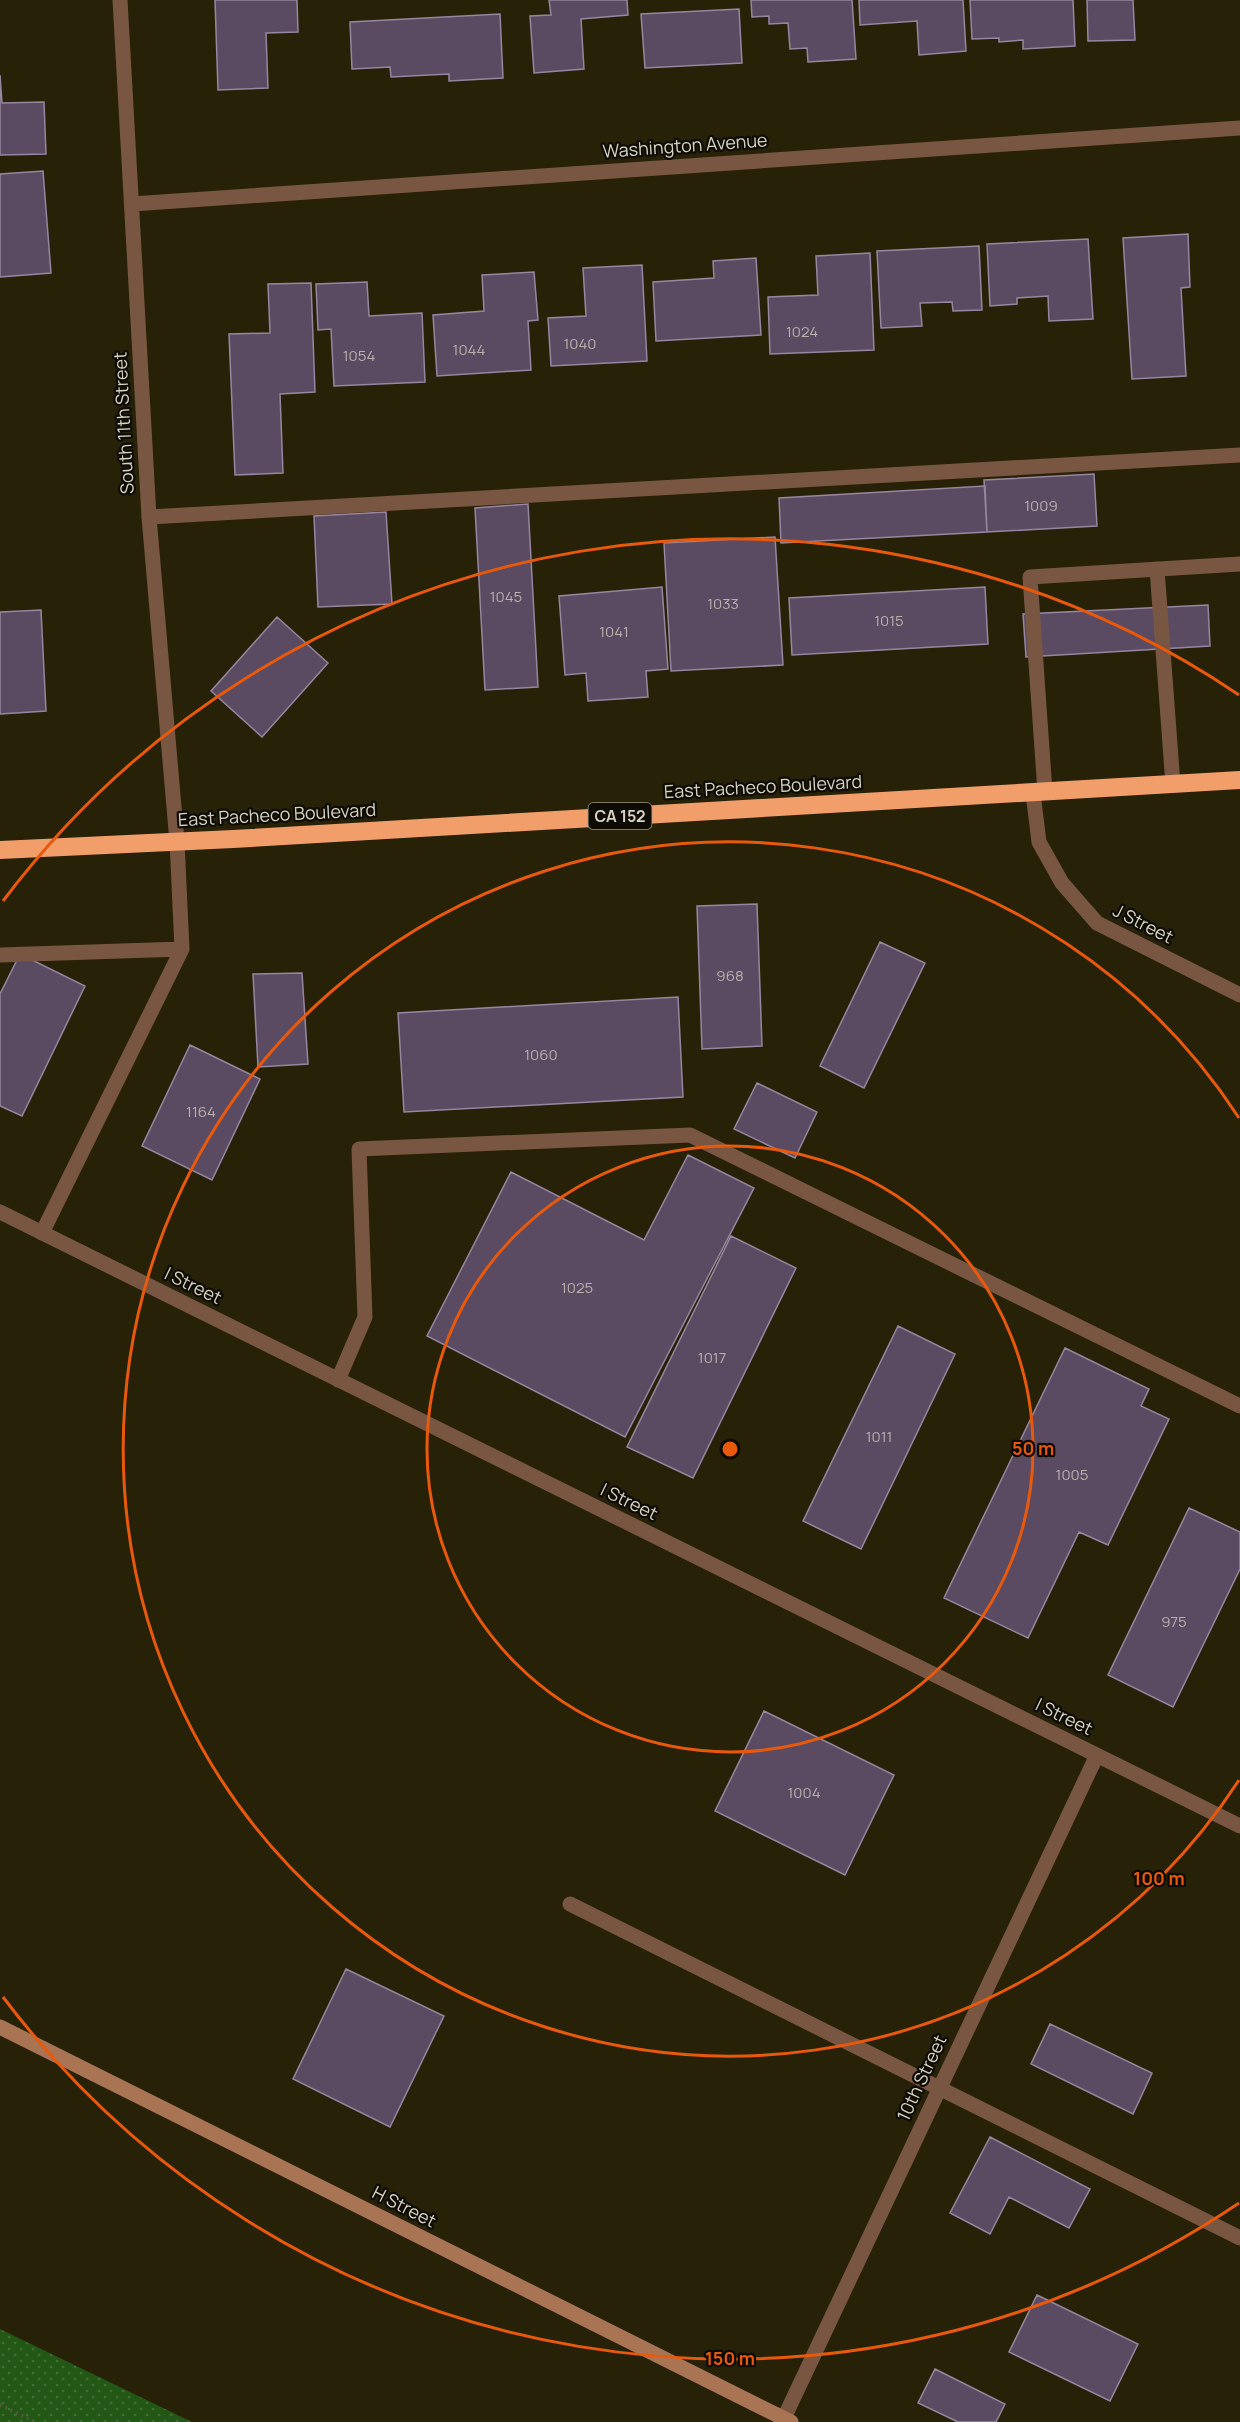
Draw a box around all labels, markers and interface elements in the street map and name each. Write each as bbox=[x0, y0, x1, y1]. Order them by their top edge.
street label: Washington Avenue bbox=[602, 127, 768, 163]
house number: 1024 bbox=[786, 321, 818, 342]
house number: 1040 bbox=[564, 333, 597, 354]
house number: 1044 bbox=[453, 339, 486, 360]
house number: 1054 bbox=[343, 345, 375, 366]
street label: South 11th Street bbox=[107, 351, 139, 495]
house number: 1009 bbox=[1024, 495, 1058, 516]
house number: 1045 bbox=[490, 586, 522, 607]
house number: 1033 bbox=[707, 593, 739, 614]
house number: 1015 bbox=[874, 610, 904, 631]
house number: 1041 bbox=[599, 621, 629, 642]
street label: East Pacheco Boulevard bbox=[663, 769, 863, 803]
street label: East Pacheco Boulevard bbox=[177, 797, 377, 831]
road number: CA 152 bbox=[588, 803, 652, 829]
street label: J Street bbox=[1109, 898, 1178, 949]
house number: 968 bbox=[716, 965, 744, 986]
house number: 1060 bbox=[524, 1044, 558, 1065]
house number: 1164 bbox=[186, 1101, 216, 1122]
street label: I Street bbox=[161, 1261, 226, 1309]
house number: 1025 bbox=[561, 1277, 593, 1298]
house number: 1017 bbox=[698, 1347, 726, 1368]
house number: 1011 bbox=[866, 1426, 892, 1447]
text: 50 m bbox=[1012, 1436, 1054, 1460]
centre of rings bbox=[720, 1439, 740, 1459]
house number: 1005 bbox=[1056, 1464, 1088, 1485]
street label: I Street bbox=[597, 1477, 662, 1525]
house number: 975 bbox=[1161, 1611, 1187, 1632]
street label: I Street bbox=[1032, 1692, 1097, 1740]
house number: 1004 bbox=[788, 1782, 821, 1803]
text: 100 m bbox=[1133, 1866, 1185, 1890]
street label: 10th Street bbox=[891, 2031, 951, 2125]
street label: H Street bbox=[368, 2180, 441, 2232]
text: 150 m bbox=[705, 2346, 755, 2370]

